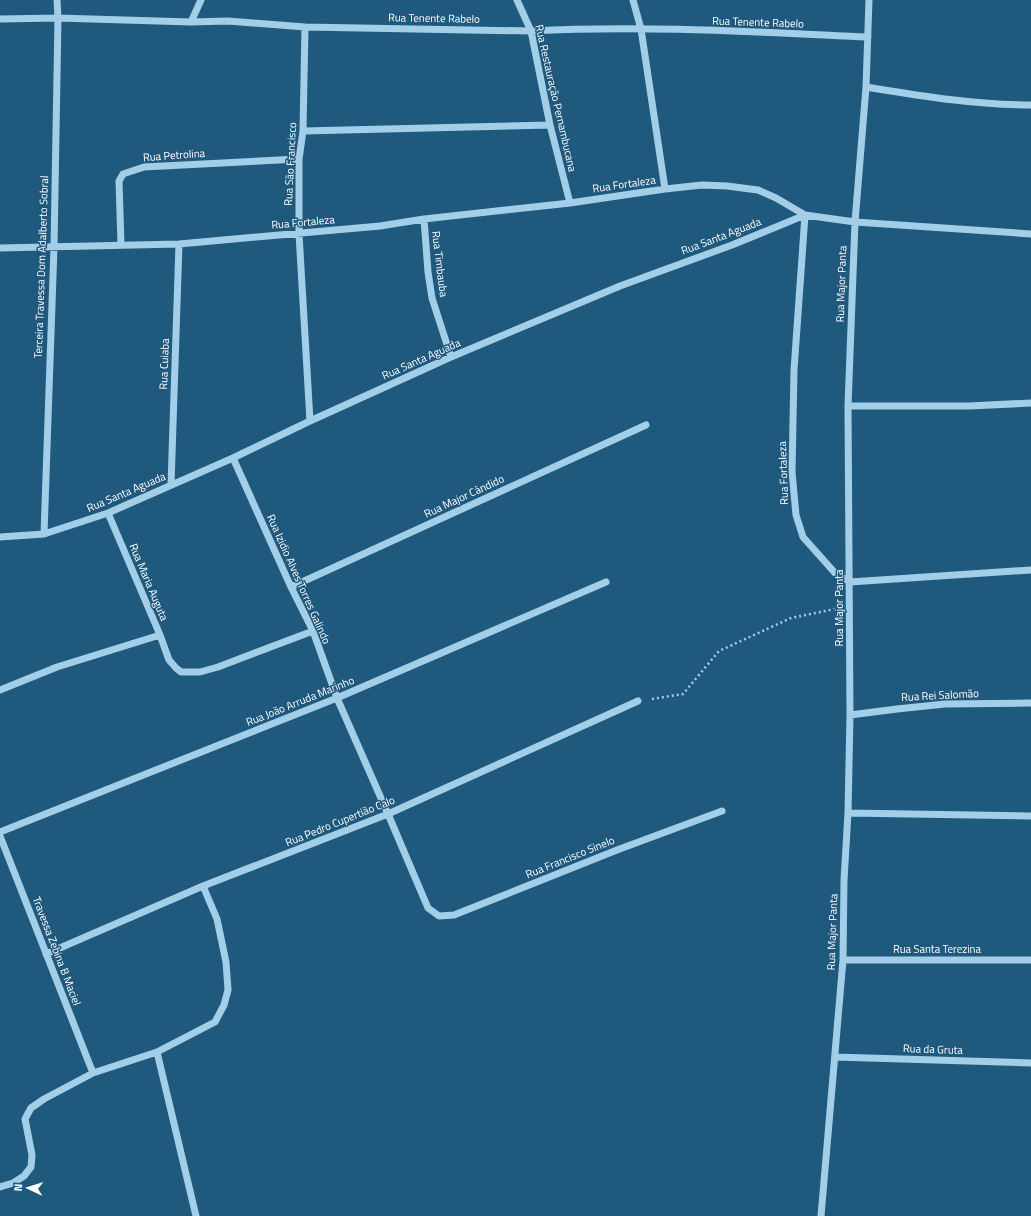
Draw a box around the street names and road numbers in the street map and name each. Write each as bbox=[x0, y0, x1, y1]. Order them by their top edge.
street label: Rua Tenente Rabelo bbox=[388, 9, 480, 27]
street label: Rua Tenente Rabelo bbox=[712, 12, 804, 32]
street label: Rua Restauração Pernambucana bbox=[531, 23, 581, 174]
street label: Rua São Francisco bbox=[280, 122, 300, 206]
street label: Rua Petrolina bbox=[142, 145, 206, 165]
street label: Rua Fortaleza bbox=[591, 172, 657, 196]
street label: Terceira Travessa Dom Adalberto Sobral bbox=[30, 175, 52, 359]
street label: Rua Fortaleza bbox=[271, 211, 336, 233]
street label: Rua Santa Aguada bbox=[679, 213, 764, 259]
street label: Rua Timbauba bbox=[428, 230, 452, 298]
street label: Rua Major Panta bbox=[832, 245, 850, 323]
street label: Rua Santa Aguada bbox=[379, 334, 463, 383]
street label: Rua Cuiaba bbox=[155, 338, 173, 390]
street label: Rua Fortaleza bbox=[774, 440, 792, 505]
street label: Rua Santa Aguada bbox=[84, 468, 168, 516]
street label: Rua Major Cândido bbox=[421, 470, 507, 522]
street label: Rua Izidio Alves Torres Galindo bbox=[263, 512, 335, 647]
street label: Rua Maria Auguta bbox=[125, 541, 173, 624]
street label: Rua Major Panta bbox=[831, 569, 847, 646]
street label: Rua João Arruda Marinho bbox=[243, 672, 357, 730]
street label: Rua Rei Salomão bbox=[901, 685, 980, 705]
street label: Rua Pedro Cupertião Calo bbox=[283, 792, 397, 850]
street label: Rua Francisco Sinelo bbox=[523, 832, 617, 882]
street label: Rua Major Panta bbox=[823, 893, 841, 971]
street label: Travessa Zebina B Maciel bbox=[29, 894, 85, 1008]
street label: Rua Santa Terezina bbox=[893, 941, 982, 957]
street label: Rua da Gruta bbox=[903, 1040, 964, 1058]

